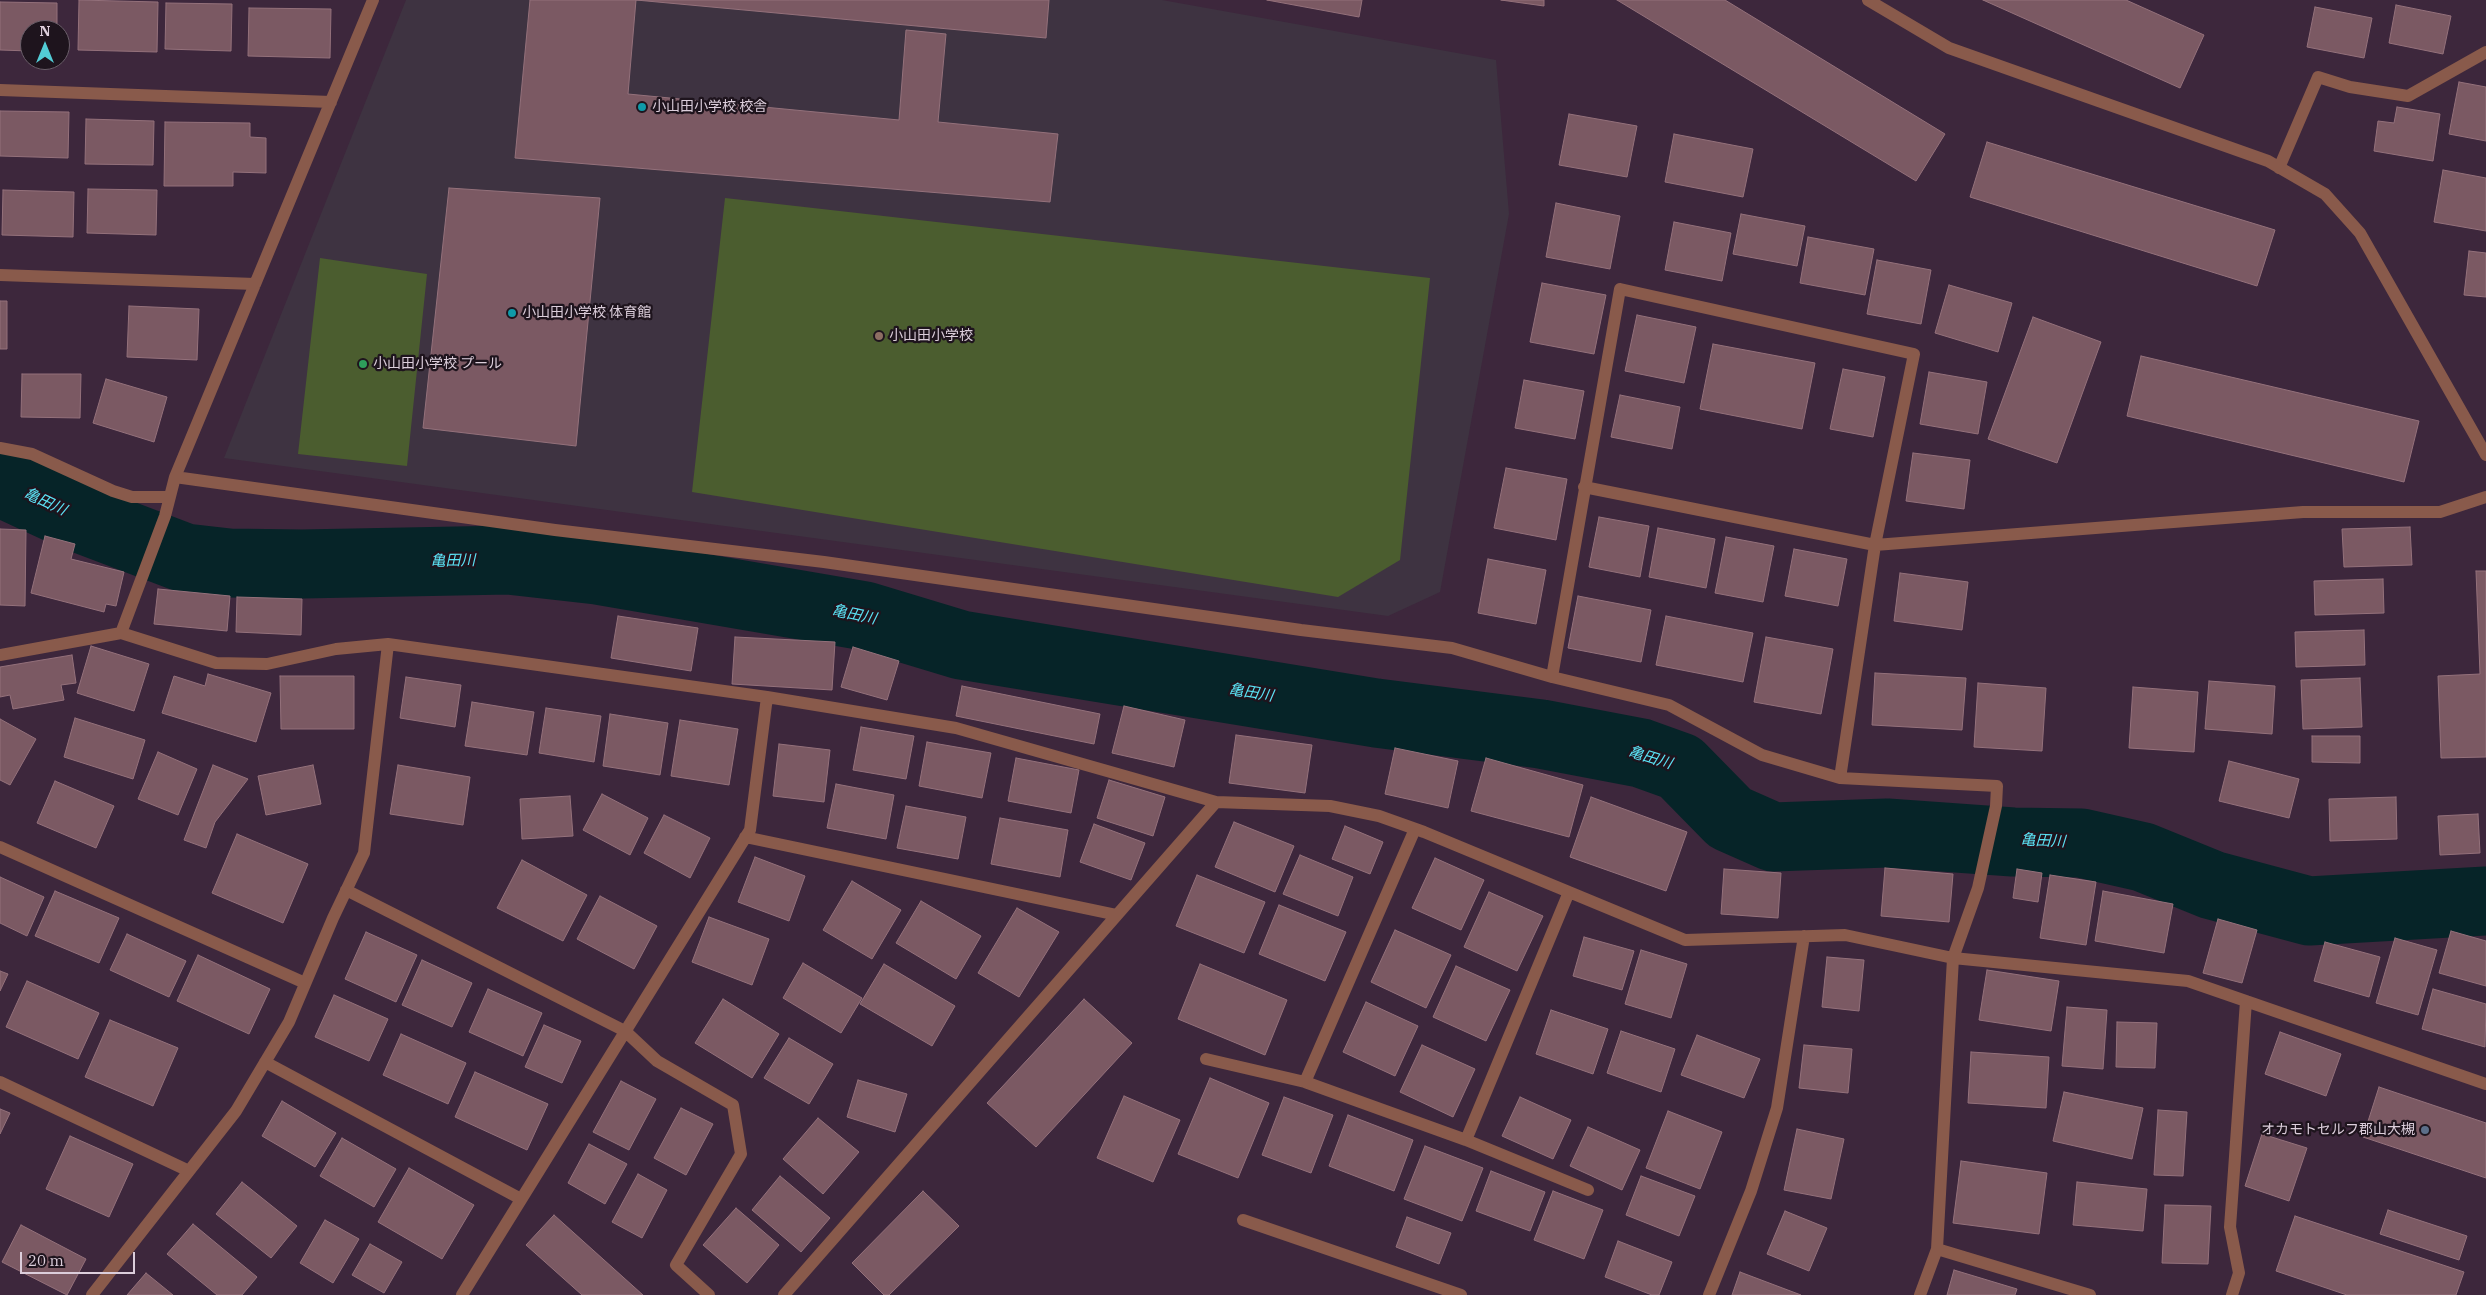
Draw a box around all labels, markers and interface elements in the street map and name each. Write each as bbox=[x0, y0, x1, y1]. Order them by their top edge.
north arrow bbox=[20, 20, 70, 70]
text: N bbox=[39, 22, 51, 40]
place label: 小山田小学校 校舎 bbox=[652, 99, 767, 115]
marker: 小山田小学校 校舎 bbox=[636, 101, 648, 113]
place label: 小山田小学校 体育館 bbox=[522, 305, 651, 321]
marker: 小山田小学校 体育館 bbox=[506, 307, 518, 319]
place label: 小山田小学校 bbox=[889, 328, 973, 344]
marker: 小山田小学校 bbox=[873, 330, 885, 342]
place label: 小山田小学校 プール bbox=[373, 356, 502, 372]
marker: 小山田小学校 プール bbox=[357, 358, 369, 370]
water label: 亀田川 bbox=[21, 484, 69, 520]
water label: 亀田川 bbox=[430, 552, 476, 570]
water label: 亀田川 bbox=[830, 602, 878, 628]
water label: 亀田川 bbox=[1227, 681, 1275, 705]
water label: 亀田川 bbox=[1626, 743, 1674, 773]
water label: 亀田川 bbox=[2020, 831, 2066, 851]
place label: オカモトセルフ郡山大槻 bbox=[2261, 1122, 2415, 1138]
marker: オカモトセルフ郡山大槻 bbox=[2419, 1124, 2431, 1136]
scale bar bbox=[22, 1242, 138, 1274]
text: 20 m bbox=[28, 1251, 64, 1270]

